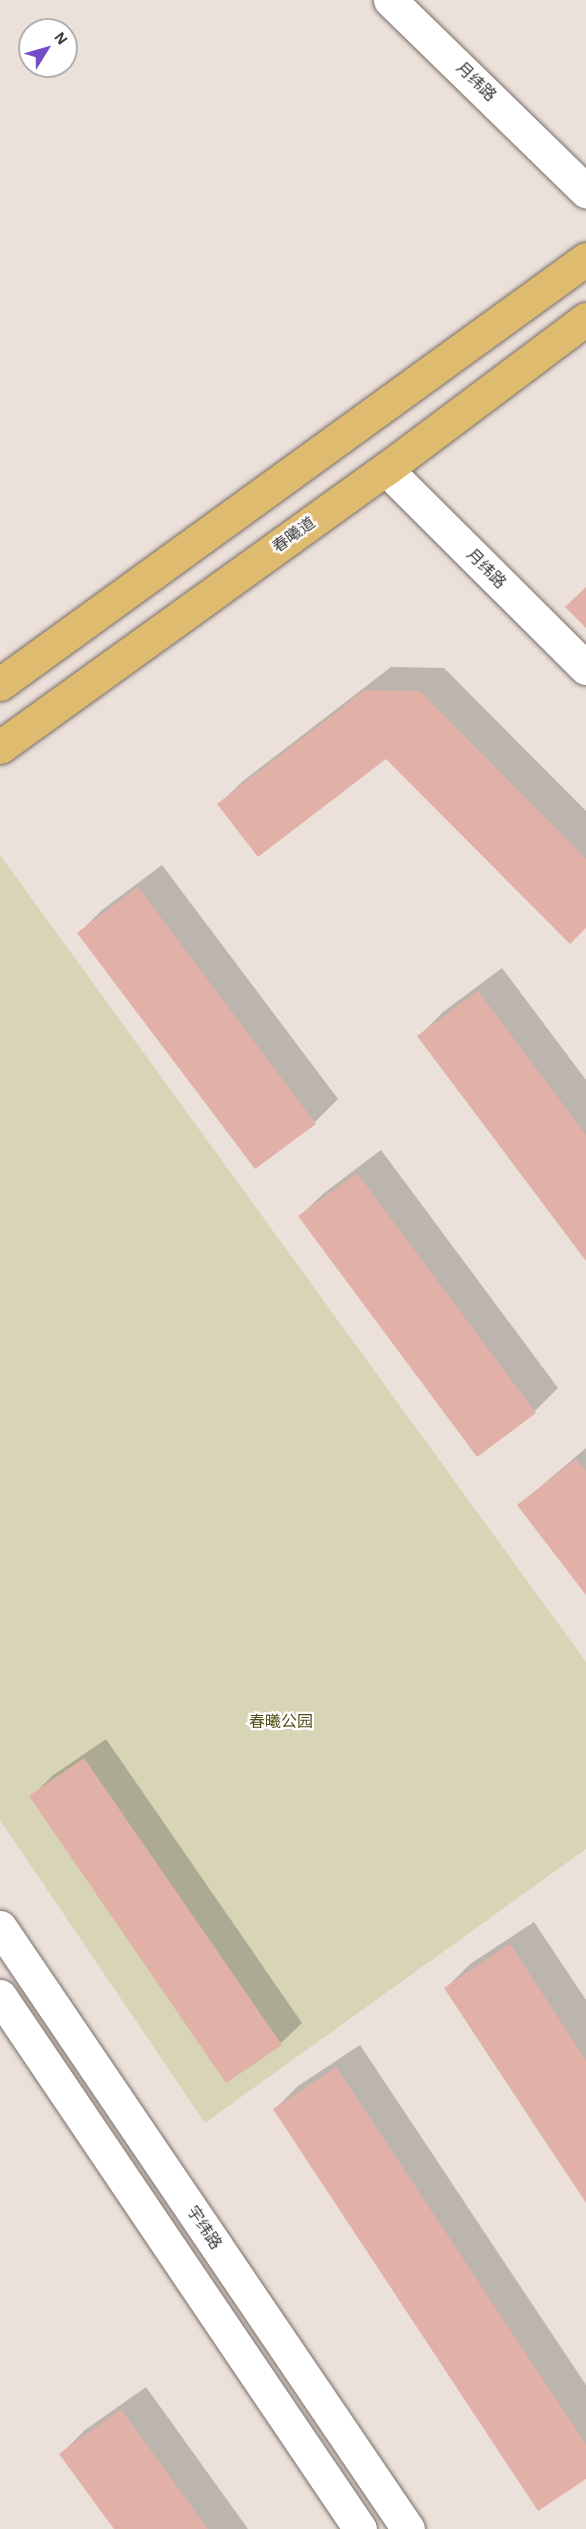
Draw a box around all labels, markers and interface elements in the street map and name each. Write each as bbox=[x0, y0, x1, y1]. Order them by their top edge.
north arrow bbox=[18, 18, 78, 78]
text: N bbox=[51, 29, 71, 48]
street label: 月纬路 bbox=[452, 58, 500, 106]
street label: 春曦道 bbox=[269, 513, 319, 557]
street label: 月纬路 bbox=[462, 545, 510, 593]
park label: 春曦公园 bbox=[249, 1712, 313, 1732]
street label: 宇纬路 bbox=[183, 2203, 225, 2253]

